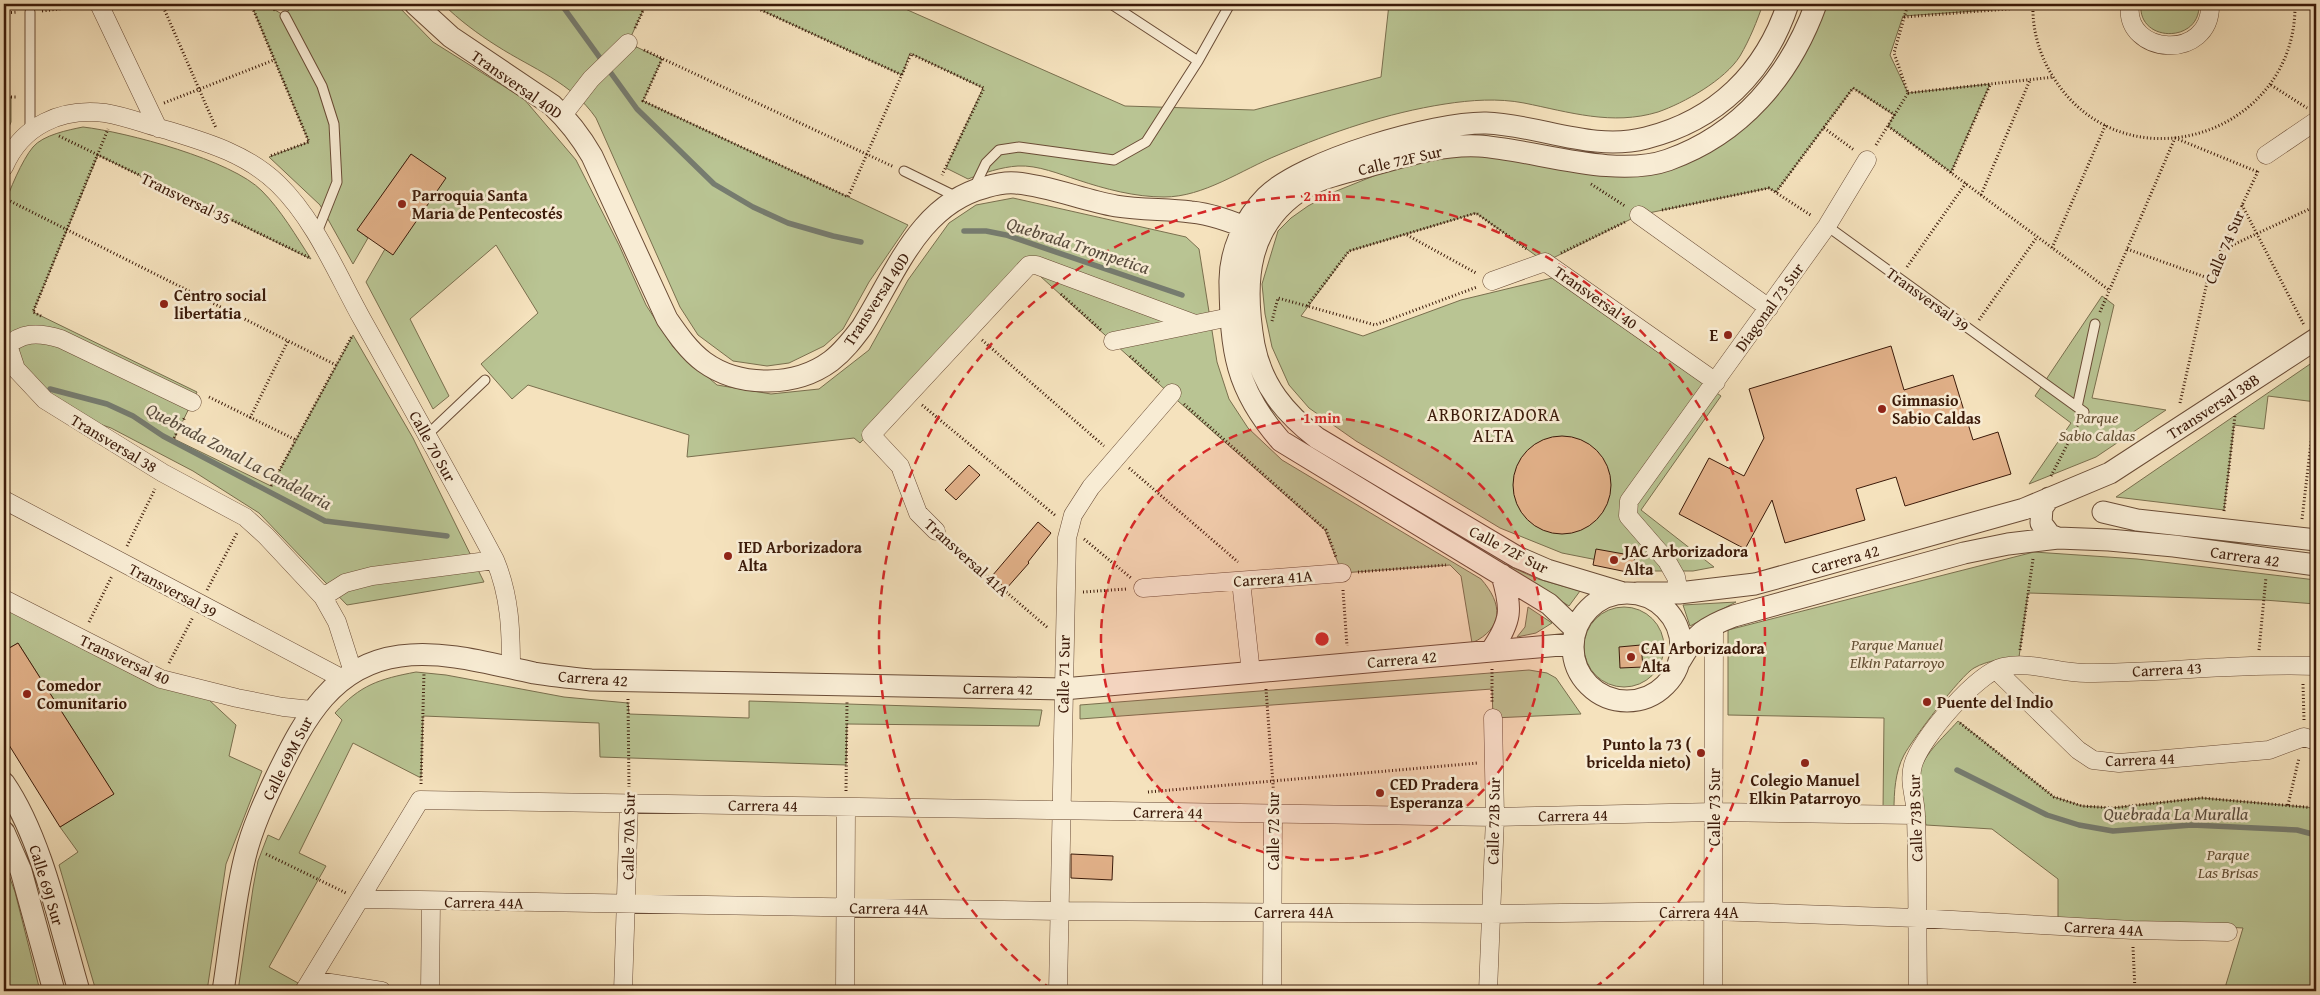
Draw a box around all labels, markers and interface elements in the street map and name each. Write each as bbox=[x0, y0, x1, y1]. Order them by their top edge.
street label: Transversal 40D bbox=[466, 43, 568, 125]
street label: Calle 72F Sur bbox=[1355, 139, 1445, 181]
street label: Transversal 35 bbox=[137, 166, 235, 230]
place label: Parroquia Santa Maria de Pentecostés bbox=[412, 183, 563, 225]
text: 2 min bbox=[1303, 185, 1341, 206]
marker: Parroquia Santa Maria de Pentecostés bbox=[396, 198, 408, 210]
street label: Calle 74 Sur bbox=[2198, 206, 2250, 288]
water label: Quebrada Trompetica bbox=[1003, 209, 1154, 281]
street label: Transversal 40D bbox=[837, 247, 915, 350]
street label: Diagonal 73 Sur bbox=[1729, 257, 1810, 356]
street label: Transversal 40 bbox=[1549, 259, 1643, 335]
street label: Transversal 39 bbox=[1882, 261, 1975, 337]
place label: Centro social libertatia bbox=[174, 283, 267, 325]
marker: Centro social libertatia bbox=[158, 298, 170, 310]
place label: E bbox=[1709, 323, 1718, 347]
marker: E bbox=[1722, 329, 1734, 341]
street label: Transversal 38B bbox=[2162, 367, 2264, 445]
place label: Gimnasio Sabio Caldas bbox=[1892, 388, 1981, 430]
water label: Quebrada Zonal La Candelaria bbox=[141, 395, 337, 517]
district label: ARBORIZADORA ALTA bbox=[1427, 401, 1561, 449]
marker: Gimnasio Sabio Caldas bbox=[1876, 403, 1888, 415]
park label: Parque Sabio Caldas bbox=[2059, 405, 2135, 447]
street label: Calle 70 Sur bbox=[404, 406, 463, 486]
text: 1 min bbox=[1303, 407, 1341, 428]
street label: Transversal 38 bbox=[66, 408, 162, 479]
street label: Transversal 41A bbox=[919, 512, 1015, 602]
street label: Calle 72F Sur bbox=[1465, 519, 1553, 579]
place label: IED Arborizadora Alta bbox=[738, 535, 863, 577]
street label: Carrera 42 bbox=[1808, 538, 1882, 580]
place label: JAC Arborizadora Alta bbox=[1621, 539, 1749, 581]
street label: Carrera 42 bbox=[2209, 539, 2281, 573]
marker: IED Arborizadora Alta bbox=[722, 550, 734, 562]
marker: JAC Arborizadora Alta bbox=[1608, 554, 1620, 566]
street label: Transversal 39 bbox=[124, 557, 222, 624]
street label: Carrera 41A bbox=[1233, 563, 1314, 593]
street label: Transversal 40 bbox=[76, 628, 174, 691]
centre of rings bbox=[1313, 630, 1331, 648]
park label: Parque Manuel Elkin Patarroyo bbox=[1849, 632, 1944, 674]
street label: Calle 71 Sur bbox=[1050, 634, 1076, 713]
place label: CAI Arborizadora Alta bbox=[1641, 636, 1766, 678]
street label: Carrera 42 bbox=[1366, 644, 1438, 674]
marker: CAI Arborizadora Alta bbox=[1625, 651, 1637, 663]
street label: Carrera 43 bbox=[2132, 655, 2202, 683]
street label: Carrera 42 bbox=[557, 664, 629, 692]
place label: Comedor Comunitario bbox=[37, 673, 127, 715]
street label: Carrera 42 bbox=[963, 675, 1033, 701]
marker: Comedor Comunitario bbox=[21, 688, 33, 700]
place label: Puente del Indio bbox=[1937, 690, 2054, 714]
marker: Puente del Indio bbox=[1921, 696, 1933, 708]
street label: Calle 69M Sur bbox=[256, 711, 319, 804]
place label: Punto la 73 ( bricelda nieto) bbox=[1587, 732, 1692, 774]
street label: Carrera 44 bbox=[2105, 746, 2176, 772]
marker: Punto la 73 ( bricelda nieto) bbox=[1695, 747, 1707, 759]
marker: Colegio Manuel Elkin Patarroyo bbox=[1799, 757, 1811, 769]
street label: Calle 73 Sur bbox=[1702, 767, 1726, 846]
place label: Colegio Manuel Elkin Patarroyo bbox=[1749, 768, 1861, 810]
place label: CED Pradera Esperanza bbox=[1390, 772, 1479, 814]
street label: Calle 73B Sur bbox=[1901, 774, 1929, 862]
street label: Calle 72B Sur bbox=[1480, 777, 1506, 865]
marker: CED Pradera Esperanza bbox=[1374, 787, 1386, 799]
street label: Calle 70A Sur bbox=[615, 791, 641, 880]
street label: Calle 72 Sur bbox=[1261, 791, 1285, 870]
street label: Carrera 44 bbox=[728, 792, 798, 818]
street label: Carrera 44 bbox=[1133, 799, 1203, 825]
water label: Quebrada La Muralla bbox=[2104, 800, 2249, 827]
street label: Carrera 44 bbox=[1538, 802, 1608, 828]
street label: Calle 69J Sur bbox=[23, 842, 71, 929]
park label: Parque Las Brisas bbox=[2197, 842, 2259, 884]
street label: Carrera 44A bbox=[444, 889, 524, 915]
street label: Carrera 44A bbox=[849, 895, 929, 921]
street label: Carrera 44A bbox=[1254, 900, 1334, 924]
street label: Carrera 44A bbox=[1659, 900, 1739, 924]
street label: Carrera 44A bbox=[2064, 914, 2145, 942]

